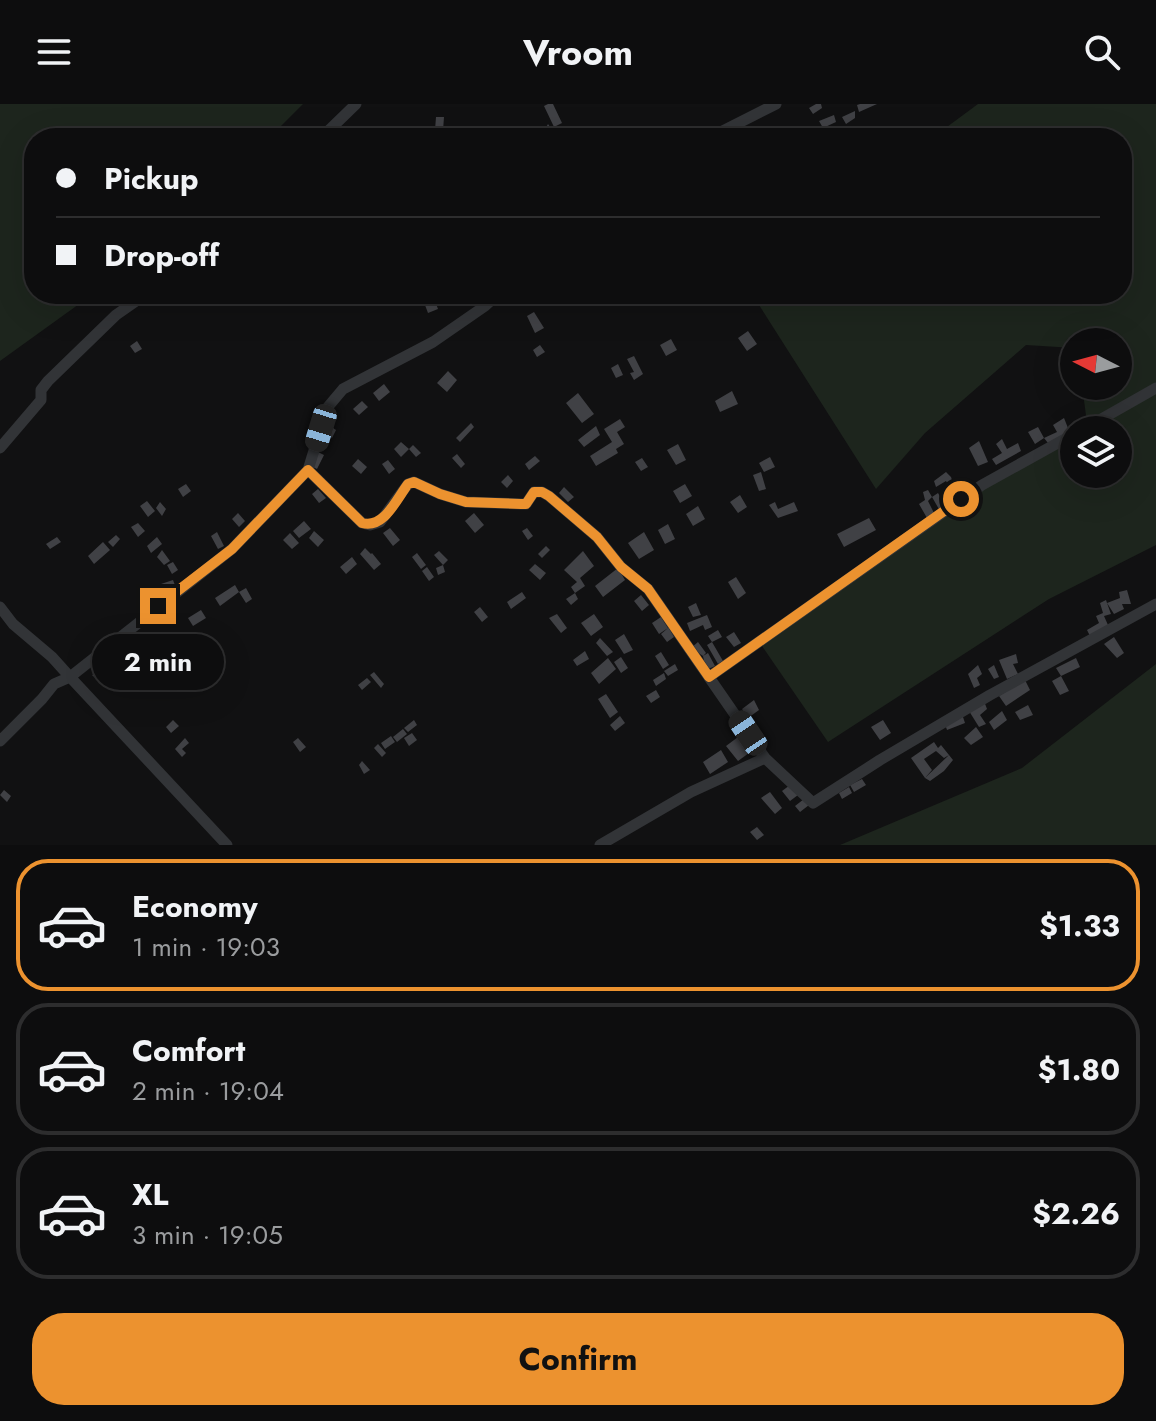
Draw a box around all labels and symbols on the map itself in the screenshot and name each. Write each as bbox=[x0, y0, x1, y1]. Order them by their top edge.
north arrow bbox=[1060, 328, 1132, 400]
car bbox=[303, 402, 339, 454]
route start bbox=[943, 481, 979, 517]
route end bbox=[140, 588, 176, 624]
callout: 2 min bbox=[92, 634, 224, 690]
car bbox=[725, 706, 771, 760]

